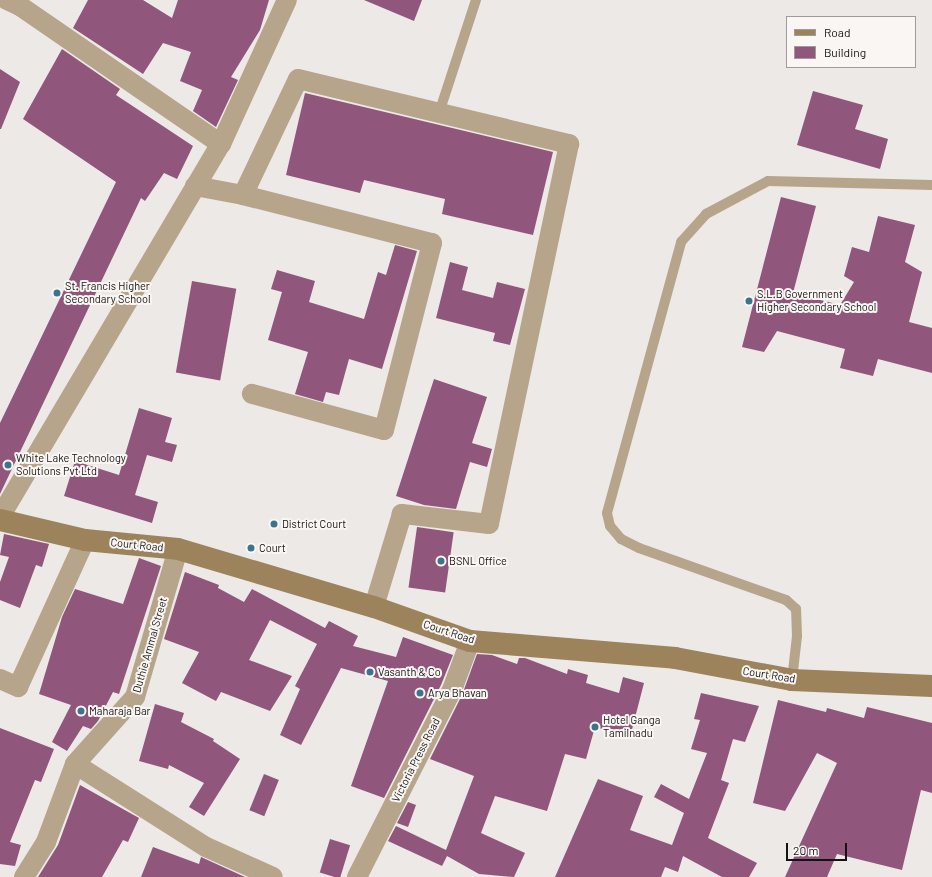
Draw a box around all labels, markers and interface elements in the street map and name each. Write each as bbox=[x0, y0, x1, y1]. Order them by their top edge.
legend bbox=[786, 16, 916, 68]
text: Road bbox=[824, 25, 851, 39]
text: Building bbox=[824, 45, 866, 59]
place label: St. Francis Higher Secondary School bbox=[65, 280, 151, 306]
marker: St. Francis Higher Secondary School bbox=[52, 288, 62, 298]
place label: S.L.B Government Higher Secondary School bbox=[757, 288, 876, 314]
marker: S.L.B Government Higher Secondary School bbox=[744, 296, 754, 306]
place label: White Lake Technology Solutions Pvt Ltd bbox=[16, 452, 126, 478]
marker: White Lake Technology Solutions Pvt Ltd bbox=[3, 460, 13, 470]
place label: District Court bbox=[282, 517, 346, 531]
marker: District Court bbox=[269, 519, 279, 529]
street label: Court Road bbox=[110, 536, 164, 554]
place label: Court bbox=[259, 541, 286, 555]
marker: Court bbox=[246, 543, 256, 553]
place label: BSNL Office bbox=[449, 554, 507, 568]
marker: BSNL Office bbox=[436, 556, 446, 566]
street label: Duthie Ammal Street bbox=[130, 596, 170, 694]
street label: Court Road bbox=[422, 617, 476, 647]
street label: Court Road bbox=[742, 664, 796, 686]
place label: Vasanth & Co bbox=[378, 665, 441, 679]
marker: Vasanth & Co bbox=[365, 667, 375, 677]
place label: Arya Bhavan bbox=[428, 686, 487, 700]
marker: Arya Bhavan bbox=[415, 688, 425, 698]
place label: Maharaja Bar bbox=[89, 704, 151, 718]
marker: Maharaja Bar bbox=[76, 706, 86, 716]
place label: Hotel Ganga Tamilnadu bbox=[603, 714, 660, 740]
street label: Victoria Press Road bbox=[389, 716, 443, 804]
marker: Hotel Ganga Tamilnadu bbox=[590, 722, 600, 732]
scale bar bbox=[788, 835, 849, 861]
text: 20 m bbox=[793, 843, 819, 857]

